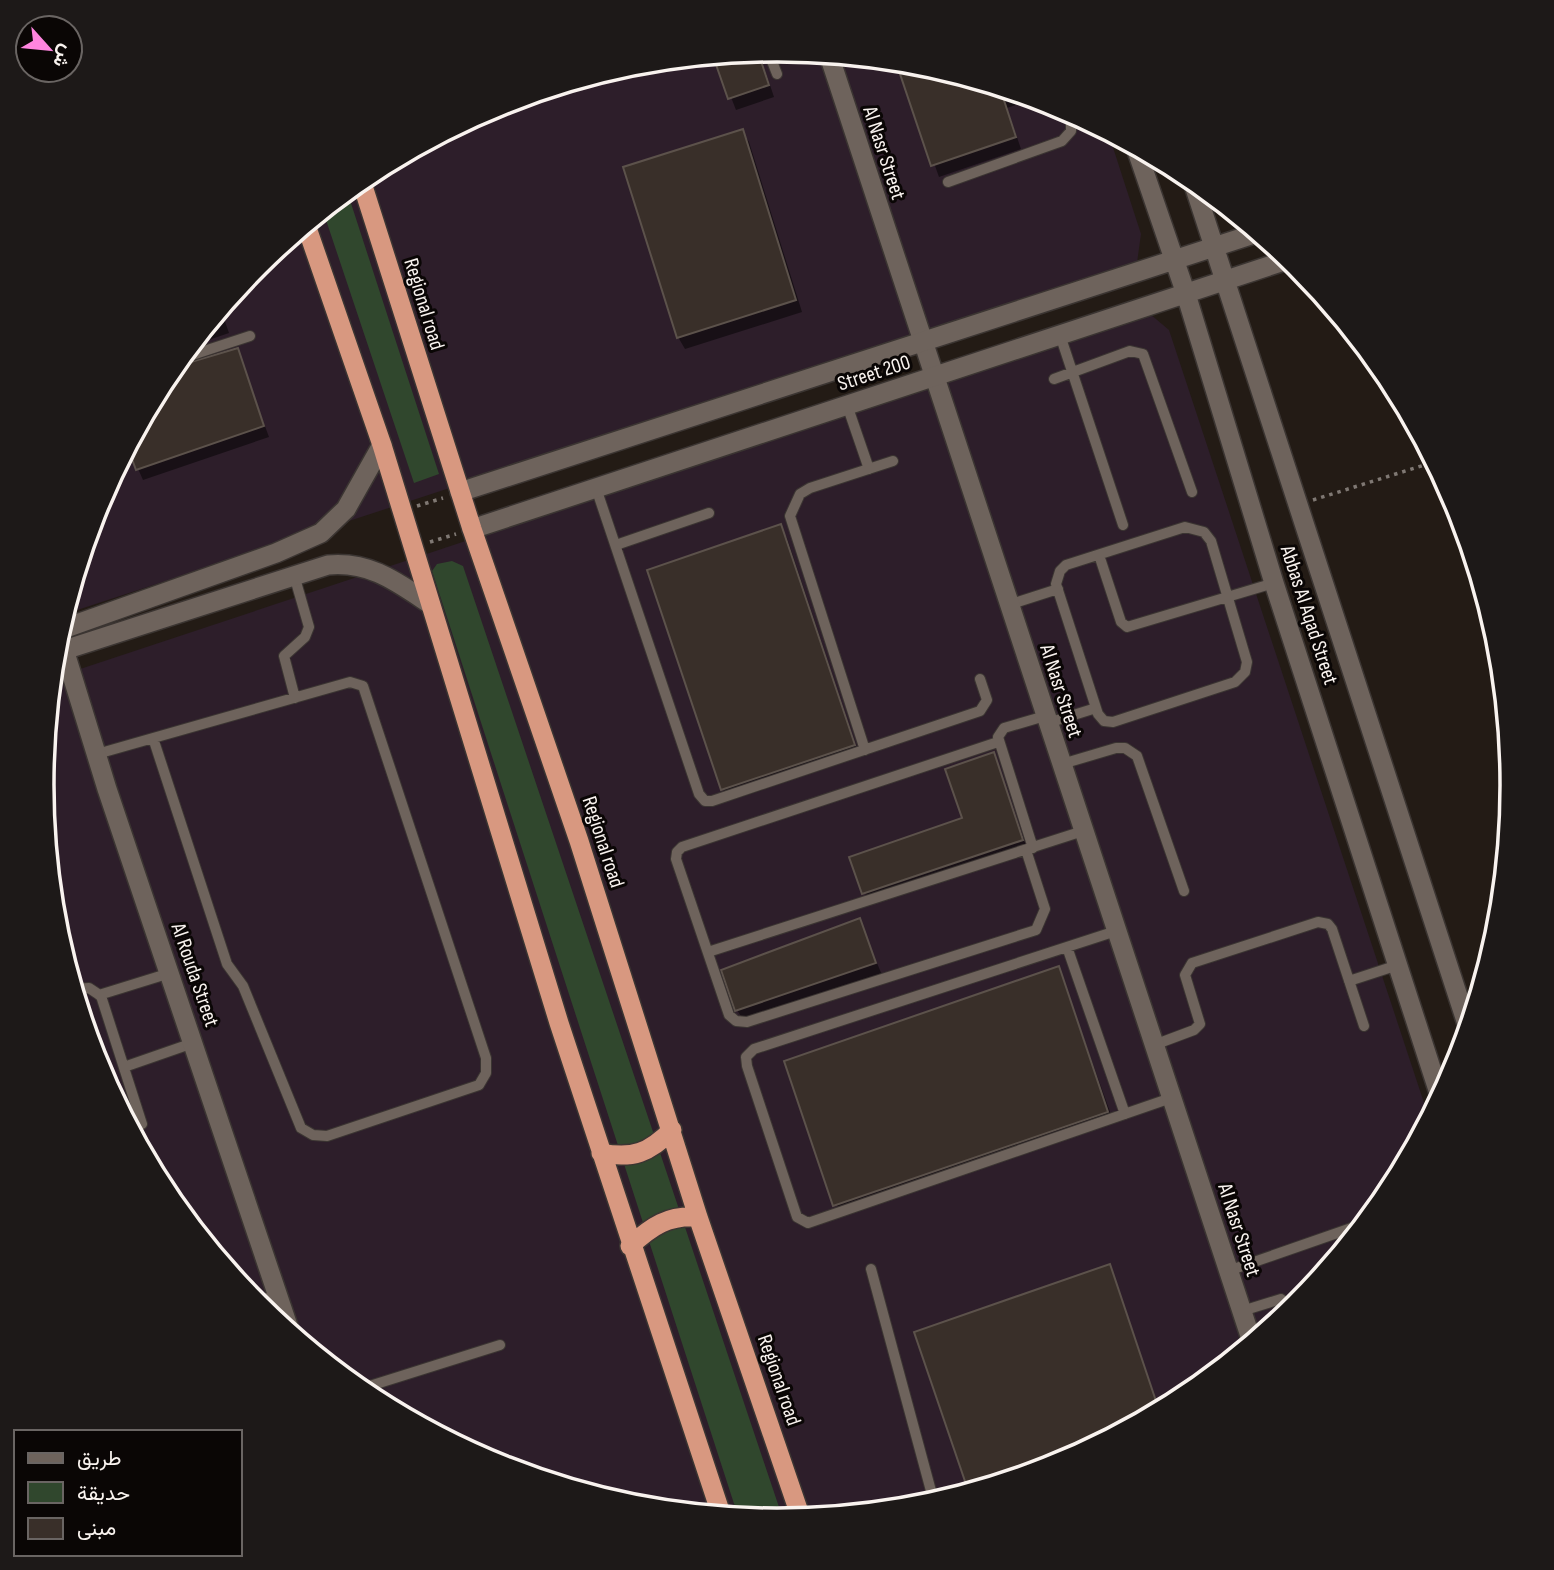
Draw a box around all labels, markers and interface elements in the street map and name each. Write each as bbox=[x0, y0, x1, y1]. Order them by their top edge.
north arrow bbox=[14, 14, 84, 84]
text: ش bbox=[47, 41, 78, 72]
street label: Al Nasr Street bbox=[857, 102, 911, 203]
street label: Regional road bbox=[398, 255, 450, 353]
street label: Street 200 bbox=[834, 350, 914, 396]
street label: Abbas Al Aqad Street bbox=[1274, 541, 1343, 688]
street label: Al Nasr Street bbox=[1034, 640, 1088, 741]
street label: Regional road bbox=[577, 793, 629, 891]
street label: Al Rouda Street bbox=[165, 919, 224, 1030]
street label: Al Nasr Street bbox=[1212, 1179, 1266, 1280]
street label: Regional road bbox=[752, 1331, 806, 1429]
legend bbox=[14, 1430, 242, 1556]
text: طريق bbox=[77, 1446, 122, 1471]
text: حديقة bbox=[77, 1481, 130, 1506]
text: مبنى bbox=[77, 1516, 116, 1541]

